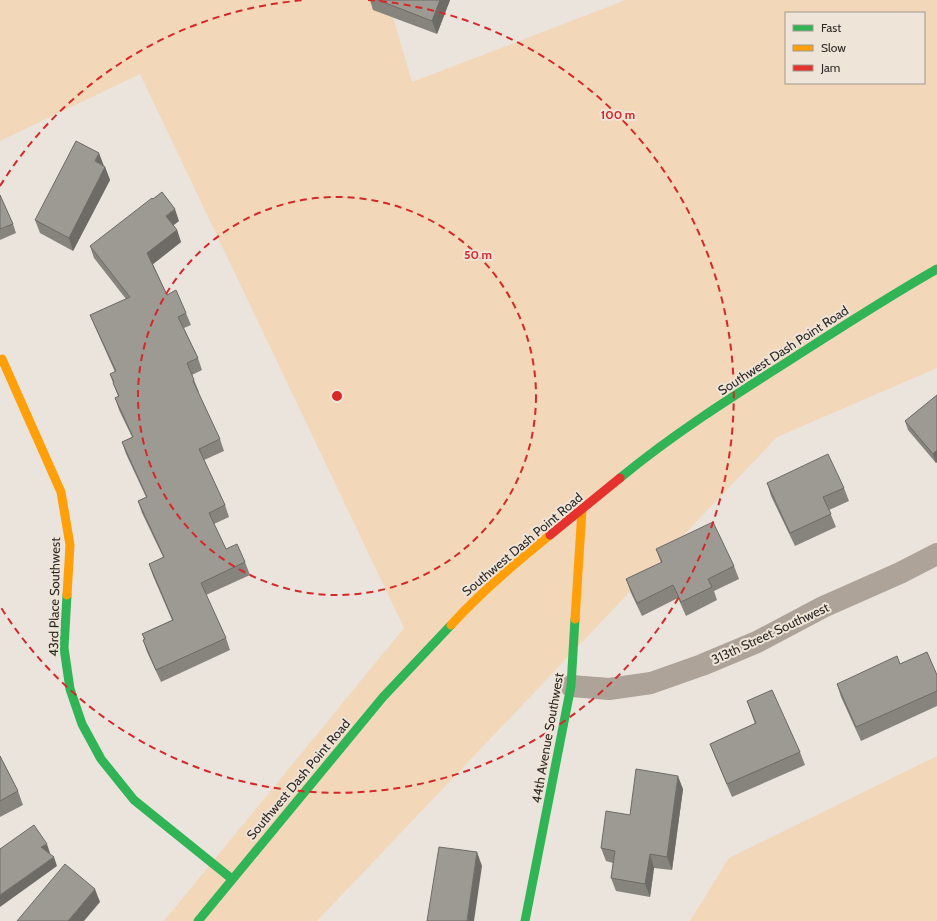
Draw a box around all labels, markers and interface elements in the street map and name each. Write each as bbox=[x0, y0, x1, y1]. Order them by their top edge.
legend bbox=[785, 12, 925, 84]
text: Fast bbox=[821, 20, 841, 35]
text: Slow bbox=[821, 40, 846, 55]
text: Jam bbox=[820, 60, 840, 75]
text: 100 m bbox=[601, 107, 635, 122]
text: 50 m bbox=[464, 247, 492, 262]
street label: Southwest Dash Point Road bbox=[715, 302, 851, 398]
centre of rings bbox=[330, 389, 344, 403]
street label: Southwest Dash Point Road bbox=[458, 489, 586, 599]
street label: 43rd Place Southwest bbox=[45, 537, 63, 657]
street label: 313th Street Southwest bbox=[709, 599, 832, 667]
street label: 44th Avenue Southwest bbox=[528, 671, 566, 804]
street label: Southwest Dash Point Road bbox=[243, 715, 353, 843]

